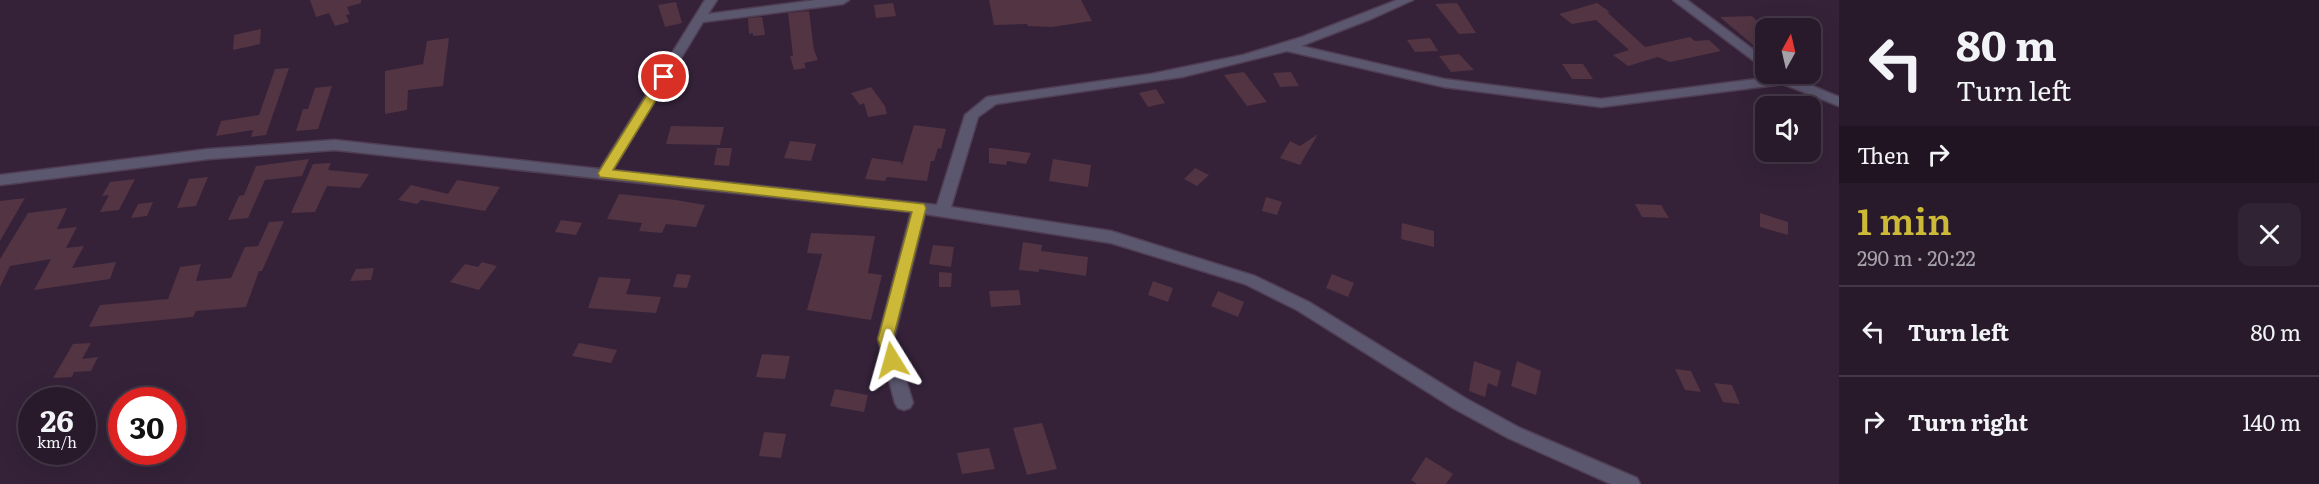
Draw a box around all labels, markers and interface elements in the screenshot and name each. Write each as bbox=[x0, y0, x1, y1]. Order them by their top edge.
text: 80 m bbox=[1956, 12, 2057, 74]
north arrow bbox=[1755, 18, 1821, 84]
map controls bbox=[1755, 18, 1821, 162]
icon: left bbox=[1857, 24, 1935, 102]
pin bbox=[638, 51, 689, 102]
icon: arrive bbox=[647, 60, 680, 93]
text: Turn left bbox=[1956, 69, 2071, 109]
button: sound bbox=[1755, 96, 1821, 162]
text: Then bbox=[1857, 138, 1910, 171]
icon: right bbox=[1922, 138, 1955, 171]
text: 1 min bbox=[1857, 193, 1952, 246]
button: close bbox=[2238, 203, 2301, 266]
text: 290 m · 20:22 bbox=[1857, 242, 1976, 272]
icon: left bbox=[1857, 315, 1890, 348]
text: Turn left bbox=[1908, 315, 2009, 348]
text: 80 m bbox=[2250, 315, 2301, 348]
position arrow bbox=[860, 328, 924, 392]
speed limit sign: 30 bbox=[108, 387, 186, 465]
text: 26 bbox=[40, 397, 74, 441]
icon: right bbox=[1857, 405, 1890, 438]
text: Turn right bbox=[1908, 405, 2028, 438]
text: 140 m bbox=[2242, 405, 2301, 438]
text: km/h bbox=[37, 430, 77, 453]

